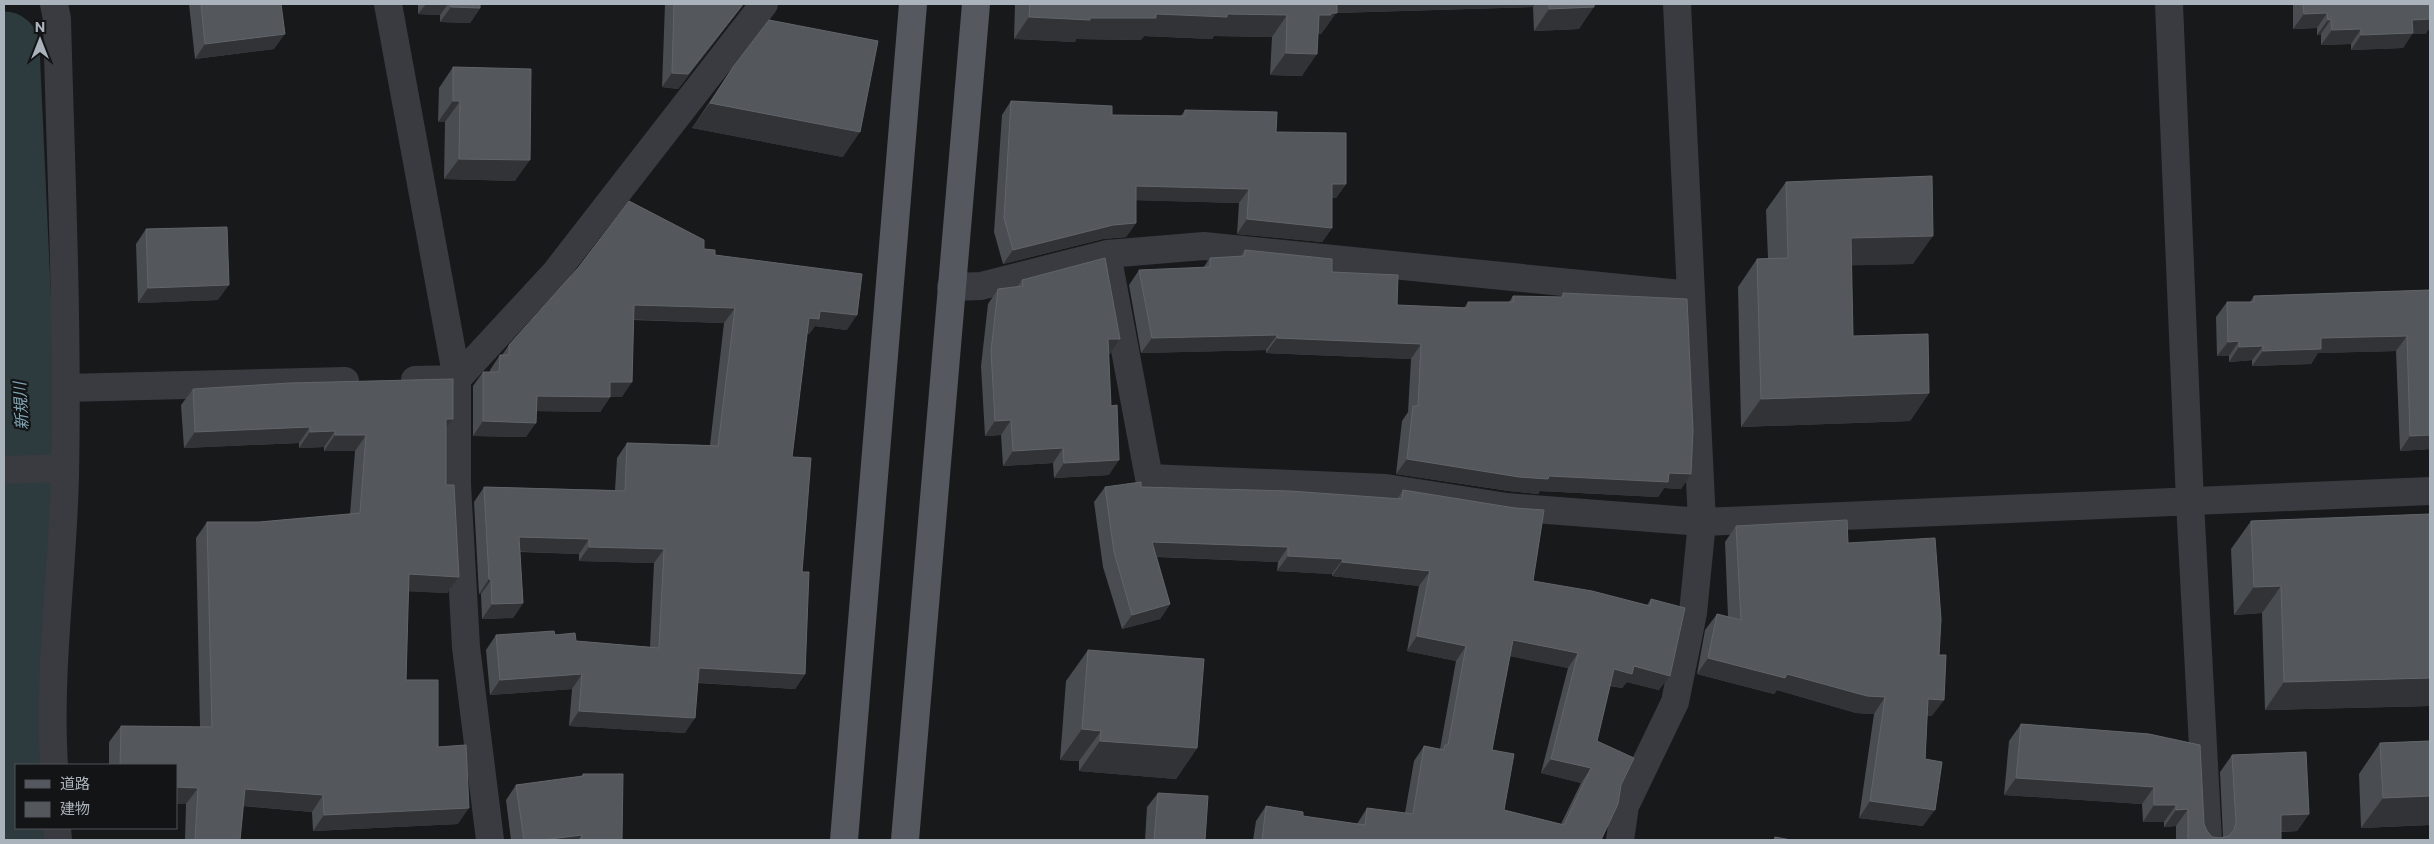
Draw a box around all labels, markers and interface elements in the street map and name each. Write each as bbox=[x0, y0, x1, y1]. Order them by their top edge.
north arrow bbox=[15, 15, 65, 65]
text: N bbox=[35, 18, 45, 35]
water label: 新規川 bbox=[9, 380, 31, 430]
legend bbox=[15, 764, 178, 829]
text: 道路 bbox=[60, 774, 90, 792]
text: 建物 bbox=[60, 799, 90, 817]

